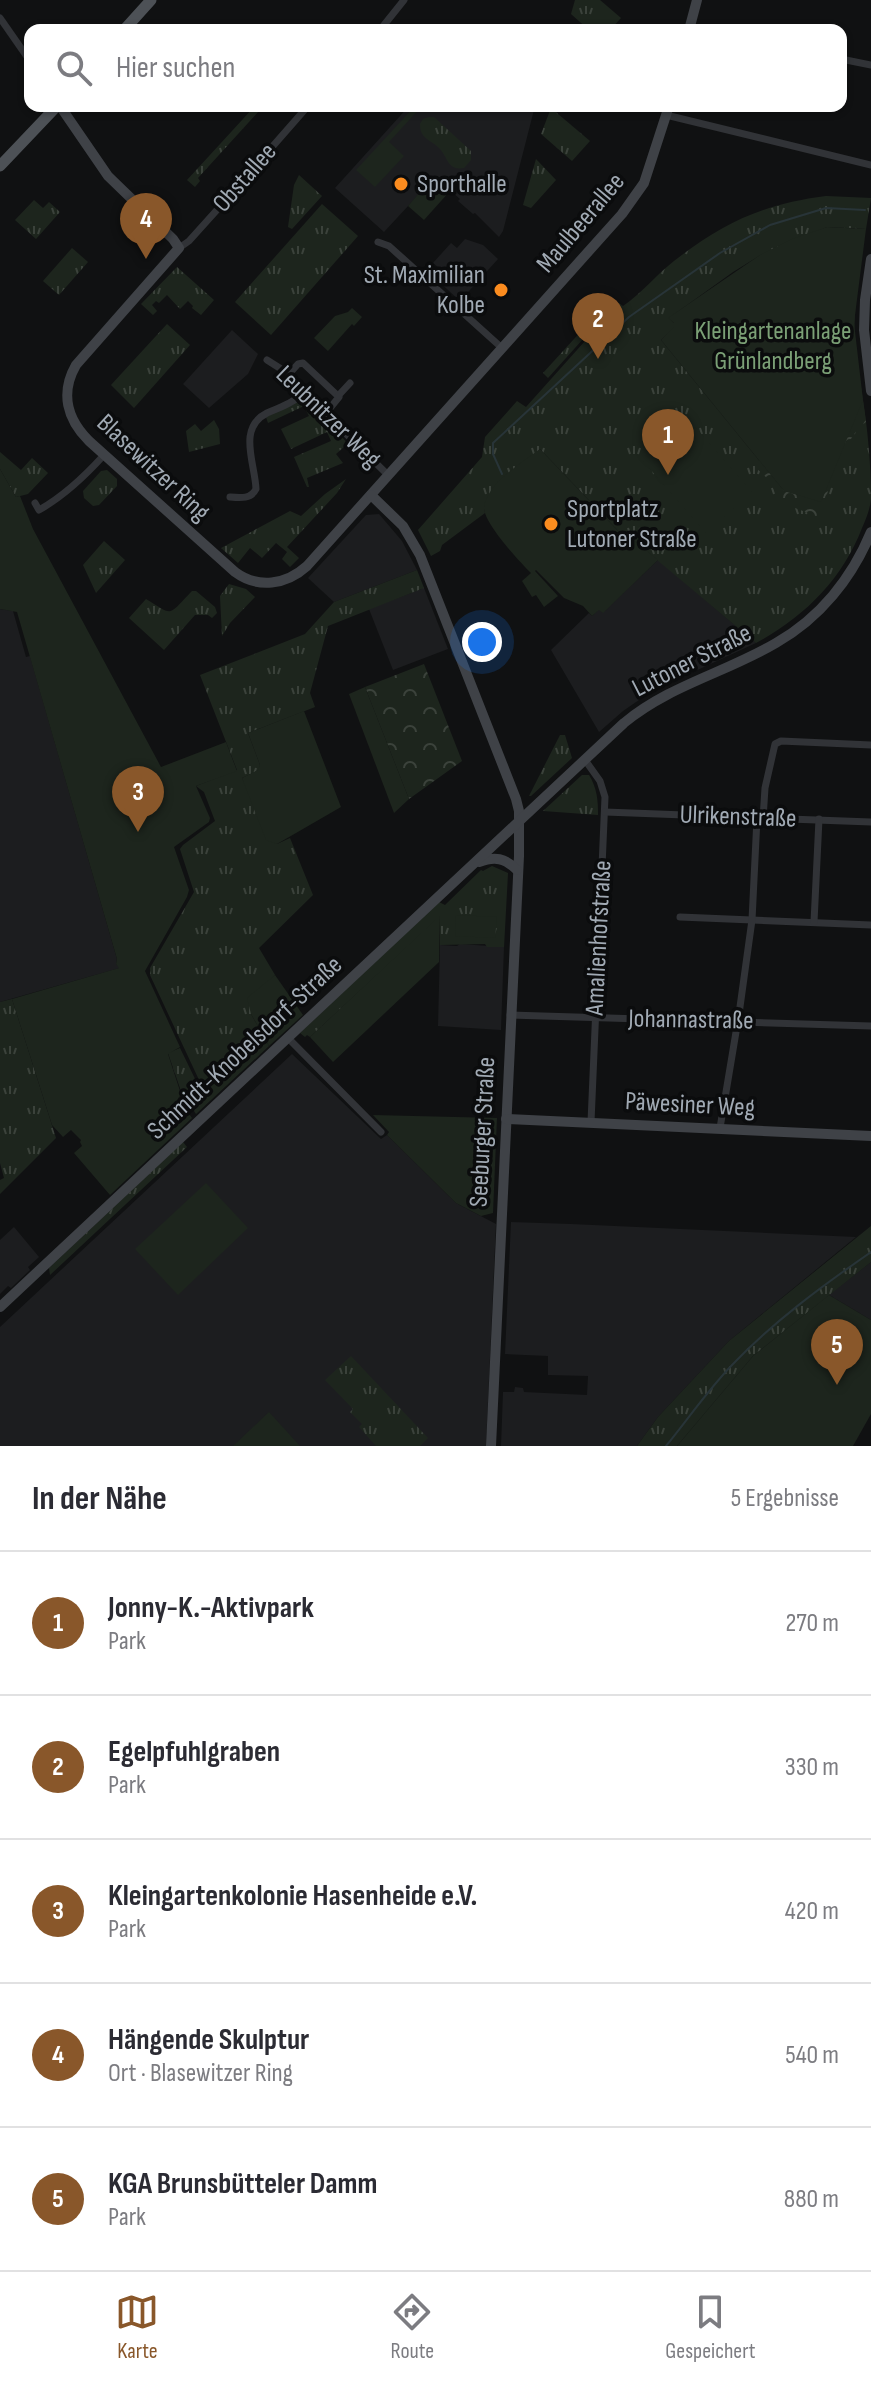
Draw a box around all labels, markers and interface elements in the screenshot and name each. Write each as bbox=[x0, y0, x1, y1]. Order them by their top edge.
search box bbox=[24, 24, 847, 112]
icon: search bbox=[52, 46, 96, 90]
text: Hier suchen bbox=[116, 50, 235, 86]
street label: Obstallee bbox=[207, 137, 283, 219]
street label: Maulbeerallee bbox=[530, 167, 632, 279]
place label: Sporthalle bbox=[417, 169, 507, 200]
marker: Sporthalle bbox=[392, 175, 410, 193]
pin: 4 bbox=[120, 193, 172, 259]
place label: St. Maximilian Kolbe bbox=[364, 260, 485, 321]
marker: St. Maximilian Kolbe bbox=[492, 281, 510, 299]
pin: 2 bbox=[572, 293, 624, 359]
park label: Kleingartenanlage Grünlandberg bbox=[695, 316, 851, 377]
street label: Leubnitzer Weg bbox=[269, 359, 387, 475]
street label: Blasewitzer Ring bbox=[90, 408, 216, 528]
pin: 1 bbox=[642, 409, 694, 475]
place label: Sportplatz Lutoner Straße bbox=[567, 494, 697, 555]
marker: Sportplatz Lutoner Straße bbox=[542, 515, 560, 533]
street label: Lutoner Straße bbox=[627, 618, 757, 704]
your location bbox=[462, 622, 502, 662]
pin: 3 bbox=[112, 766, 164, 832]
street label: Ulrikenstraße bbox=[679, 799, 797, 835]
street label: Amalienhofstraße bbox=[579, 860, 619, 1017]
street label: Schmidt-Knobelsdorf-Straße bbox=[141, 950, 349, 1146]
street label: Johannastraße bbox=[627, 1003, 754, 1037]
street label: Seeburger Straße bbox=[464, 1056, 502, 1208]
street label: Päwesiner Weg bbox=[624, 1086, 756, 1124]
pin: 5 bbox=[811, 1319, 863, 1385]
text: In der Nähe bbox=[32, 1478, 167, 1519]
text: 5 Ergebnisse bbox=[731, 1483, 839, 1514]
text: Jonny-K.-Aktivpark bbox=[108, 1590, 314, 1626]
text: 1 bbox=[53, 1608, 63, 1639]
text: 270 m bbox=[786, 1608, 839, 1639]
text: Park bbox=[108, 1626, 146, 1657]
text: Egelpfuhlgraben bbox=[108, 1734, 280, 1770]
text: 2 bbox=[52, 1752, 64, 1783]
text: 330 m bbox=[785, 1752, 839, 1783]
text: Park bbox=[108, 1770, 146, 1801]
text: Kleingartenkolonie Hasenheide e.V. bbox=[108, 1878, 477, 1914]
text: 3 bbox=[52, 1896, 64, 1927]
text: 420 m bbox=[785, 1896, 839, 1927]
text: Park bbox=[108, 1914, 146, 1945]
text: Hängende Skulptur bbox=[108, 2022, 309, 2058]
text: 4 bbox=[52, 2040, 64, 2071]
text: 540 m bbox=[785, 2040, 839, 2071]
text: Ort · Blasewitzer Ring bbox=[108, 2058, 293, 2089]
text: KGA Brunsbütteler Damm bbox=[108, 2166, 377, 2202]
text: 5 bbox=[52, 2184, 64, 2215]
text: 880 m bbox=[784, 2184, 839, 2215]
text: Park bbox=[108, 2202, 146, 2233]
tab: Karte bbox=[115, 2290, 159, 2365]
tab: Route bbox=[390, 2290, 434, 2365]
tab: Gespeichert bbox=[665, 2290, 756, 2365]

